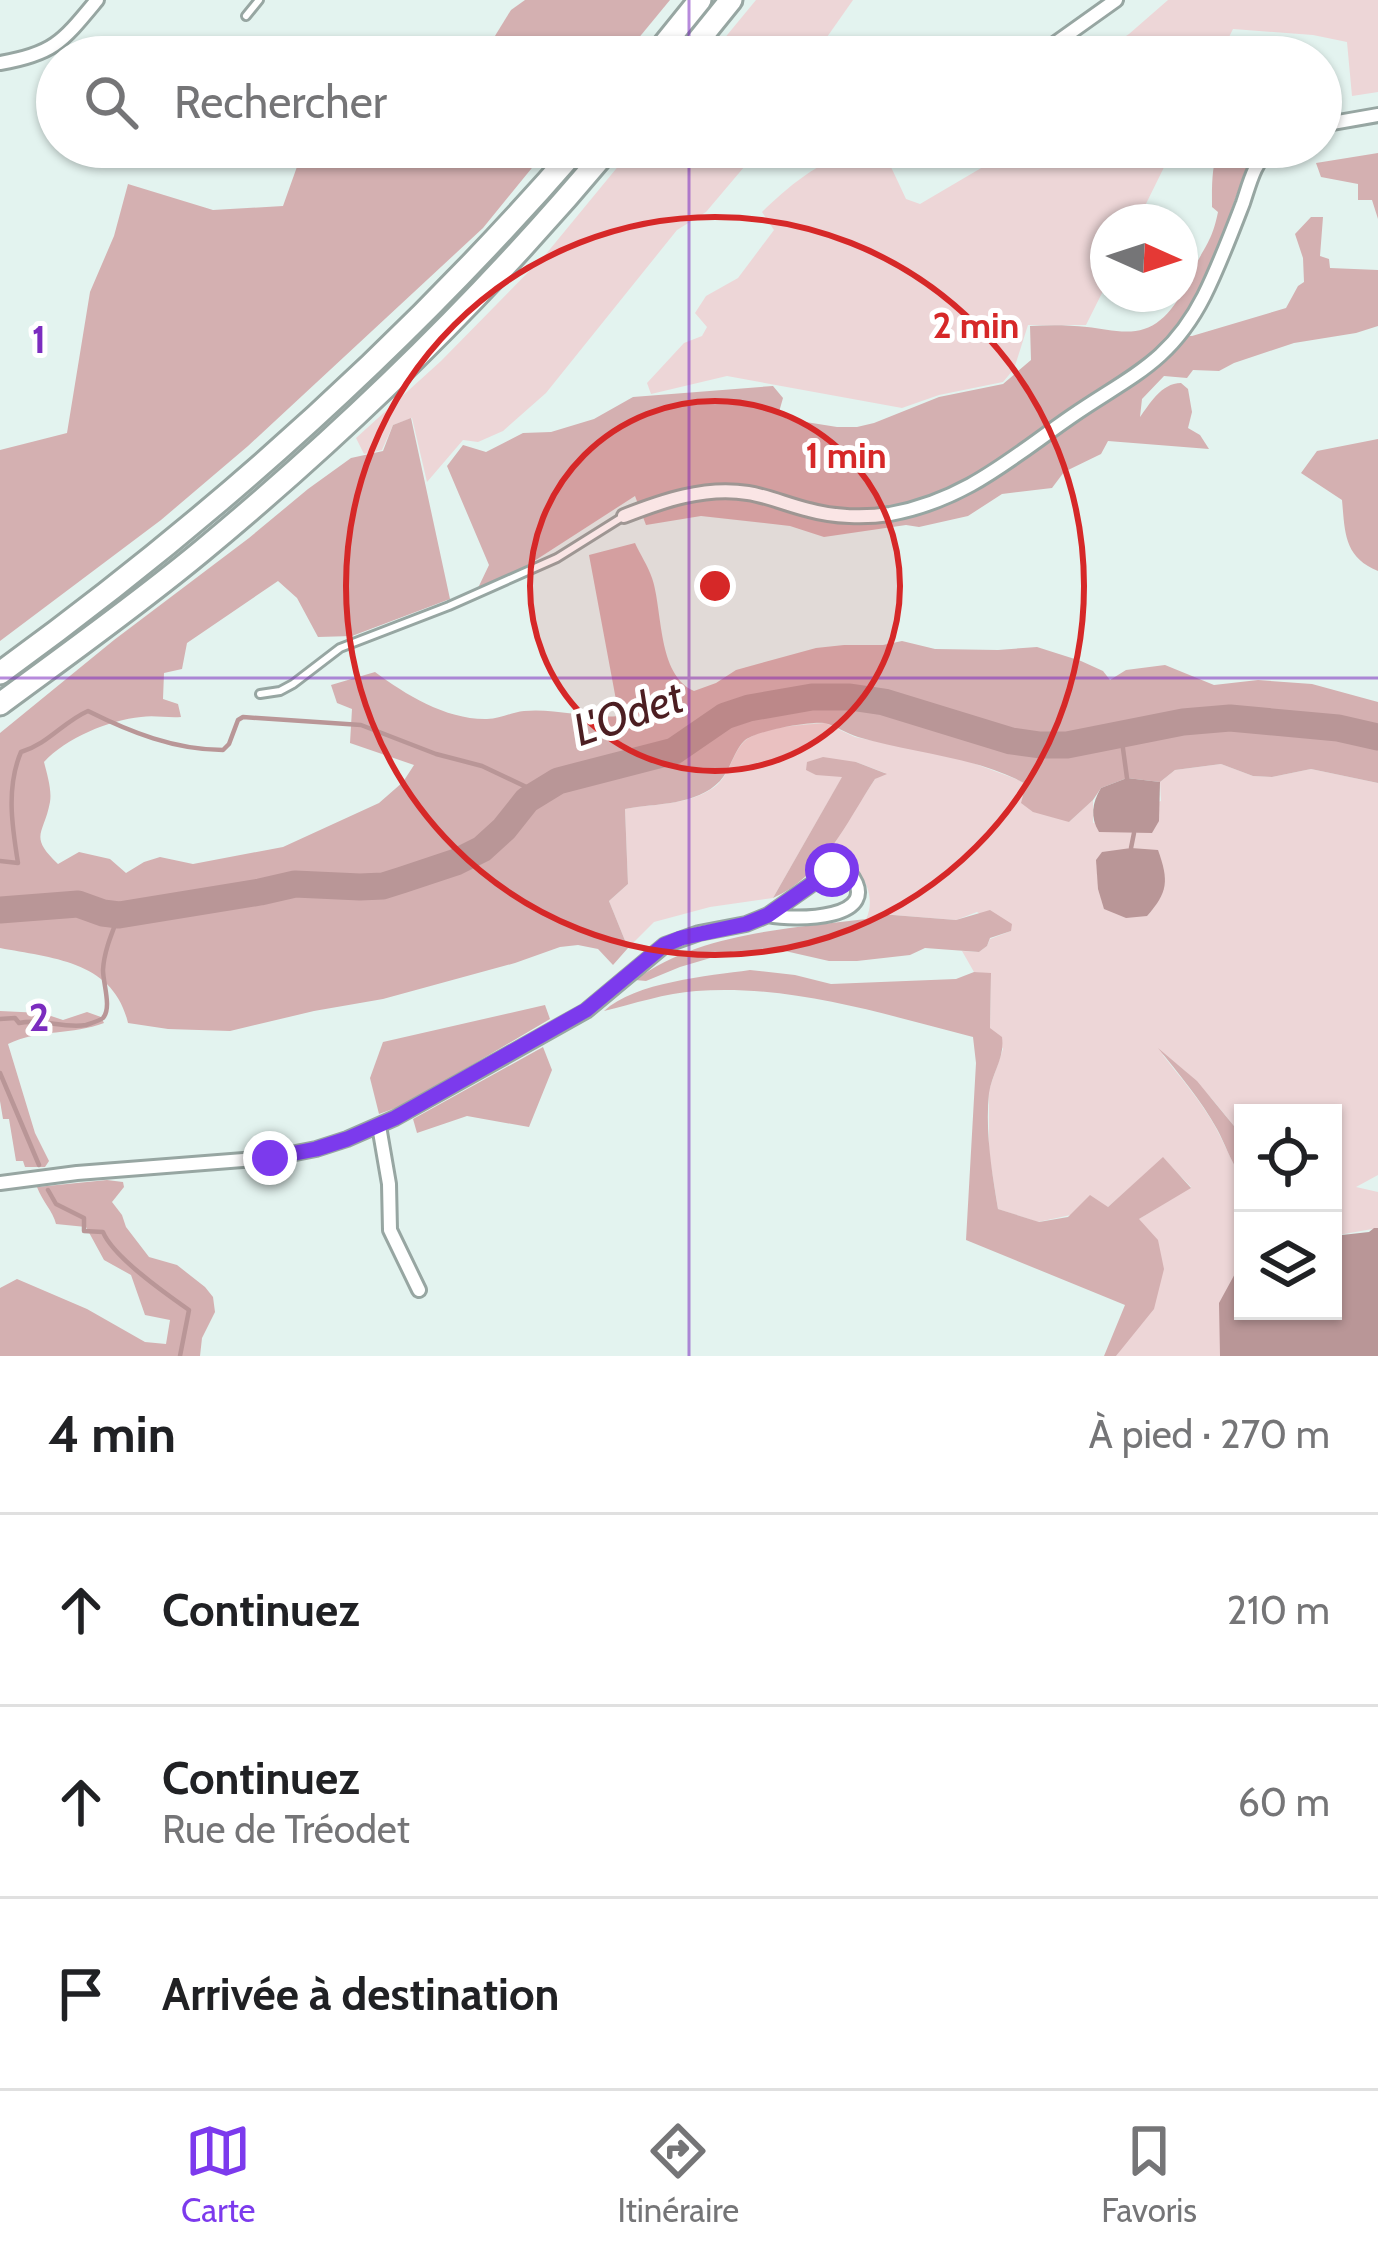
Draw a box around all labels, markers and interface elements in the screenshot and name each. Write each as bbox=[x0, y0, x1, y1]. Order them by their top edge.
search box bbox=[36, 36, 1342, 168]
icon: search bbox=[78, 69, 144, 135]
text: Rechercher bbox=[174, 75, 387, 129]
north arrow bbox=[1090, 204, 1198, 312]
text: 2 min bbox=[933, 303, 1019, 347]
text: 1 bbox=[32, 315, 46, 363]
text: 1 min bbox=[805, 433, 887, 477]
centre of rings bbox=[694, 565, 736, 607]
water label: L'Odet bbox=[566, 669, 691, 757]
route start bbox=[805, 843, 859, 897]
text: 2 bbox=[29, 993, 49, 1041]
map controls bbox=[1234, 1104, 1342, 1320]
button: locate bbox=[1234, 1104, 1342, 1212]
route end bbox=[243, 1131, 297, 1185]
button: layers bbox=[1234, 1212, 1342, 1320]
text: 4 min bbox=[48, 1403, 176, 1465]
text: À pied · 270 m bbox=[1089, 1410, 1330, 1458]
icon: ahead bbox=[48, 1577, 114, 1643]
text: Continuez bbox=[162, 1583, 359, 1637]
text: 210 m bbox=[1227, 1586, 1330, 1634]
text: Continuez bbox=[162, 1751, 359, 1805]
icon: ahead bbox=[48, 1769, 114, 1835]
text: 60 m bbox=[1238, 1778, 1330, 1826]
text: Rue de Tréodet bbox=[162, 1805, 410, 1853]
icon: arrive bbox=[48, 1961, 114, 2027]
text: Arrivée à destination bbox=[162, 1967, 559, 2021]
tab: Carte bbox=[181, 2118, 256, 2230]
tab: Itinéraire bbox=[618, 2118, 739, 2230]
tab: Favoris bbox=[1101, 2118, 1197, 2230]

